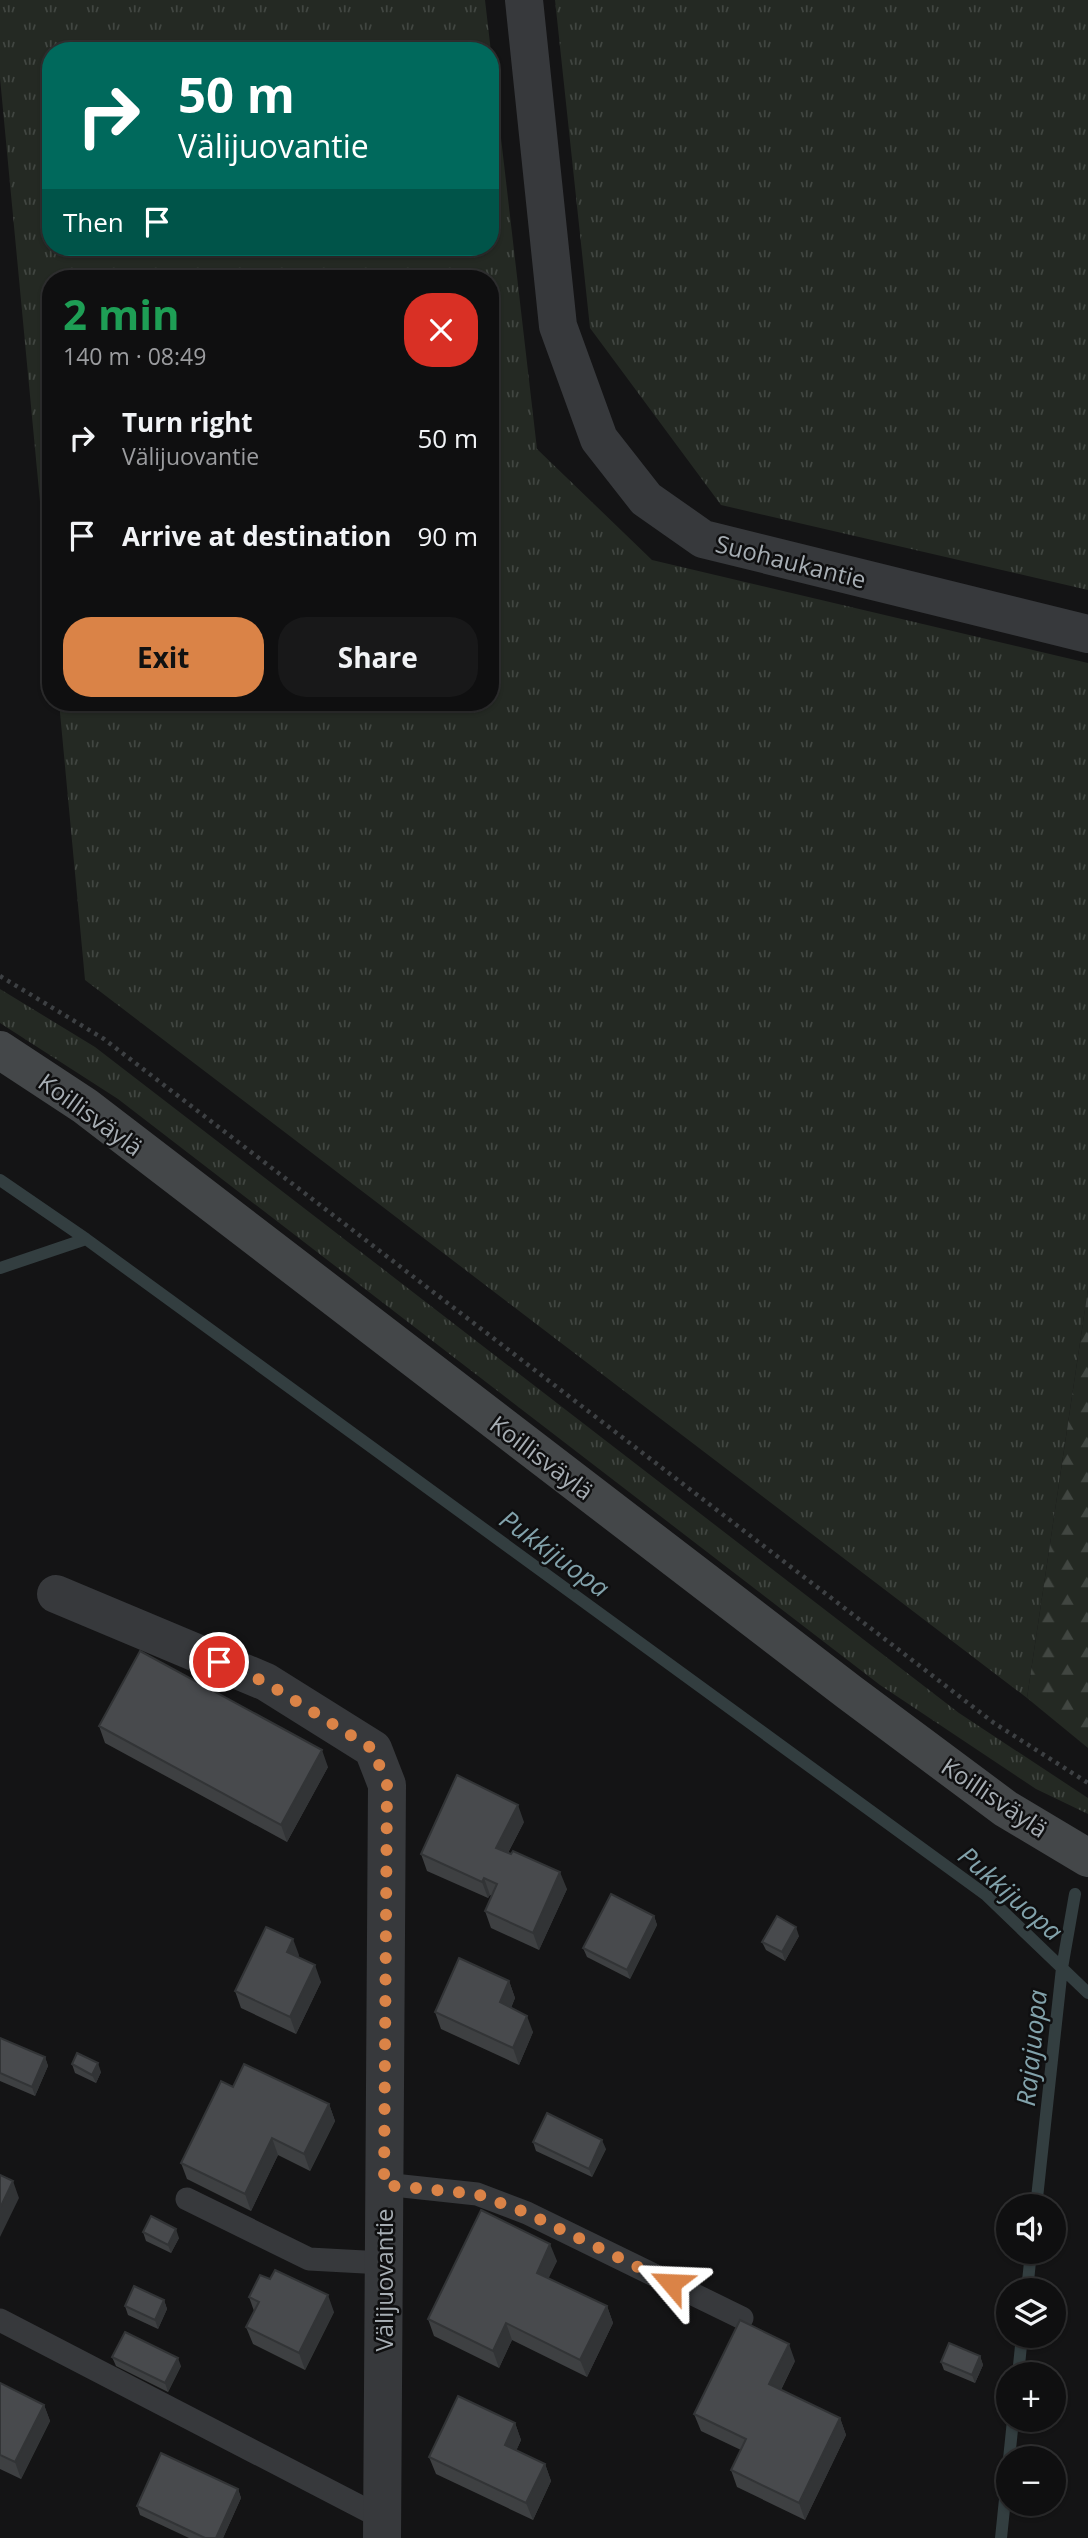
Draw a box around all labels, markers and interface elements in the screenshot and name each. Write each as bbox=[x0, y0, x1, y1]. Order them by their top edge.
text: 50 m bbox=[178, 61, 295, 127]
icon: right bbox=[63, 70, 154, 161]
text: Välijuovantie bbox=[178, 124, 369, 167]
icon: arrive bbox=[138, 203, 176, 241]
text: Then bbox=[63, 204, 124, 240]
text: 2 min bbox=[63, 285, 180, 342]
button: close bbox=[404, 293, 478, 367]
text: 140 m · 08:49 bbox=[63, 340, 206, 372]
text: Turn right bbox=[122, 404, 253, 440]
icon: right bbox=[63, 419, 101, 457]
text: 50 m bbox=[417, 420, 478, 456]
text: Välijuovantie bbox=[122, 440, 259, 472]
icon: arrive bbox=[63, 517, 101, 555]
text: Arrive at destination bbox=[122, 518, 391, 554]
text: 90 m bbox=[417, 518, 478, 554]
street label: Suohaukantie bbox=[712, 526, 870, 596]
button: Exit bbox=[63, 617, 264, 697]
button: Share bbox=[278, 617, 478, 697]
street label: Koillisväylä bbox=[32, 1065, 150, 1163]
street label: Koillisväylä bbox=[484, 1407, 600, 1507]
water label: Pukkijuopa bbox=[493, 1501, 617, 1605]
pin bbox=[189, 1632, 249, 1692]
icon: arrive bbox=[200, 1643, 238, 1681]
street label: Koillisväylä bbox=[935, 1749, 1055, 1845]
water label: Pukkijuopa bbox=[951, 1838, 1071, 1949]
water label: Rajajuopa bbox=[1007, 1988, 1055, 2108]
map controls bbox=[996, 2194, 1066, 2516]
button: sound bbox=[996, 2194, 1066, 2264]
street label: Välijuovantie bbox=[367, 2208, 400, 2352]
position arrow bbox=[634, 2246, 708, 2320]
button: layers bbox=[996, 2278, 1066, 2348]
button: + bbox=[996, 2362, 1066, 2432]
button: − bbox=[996, 2446, 1066, 2516]

